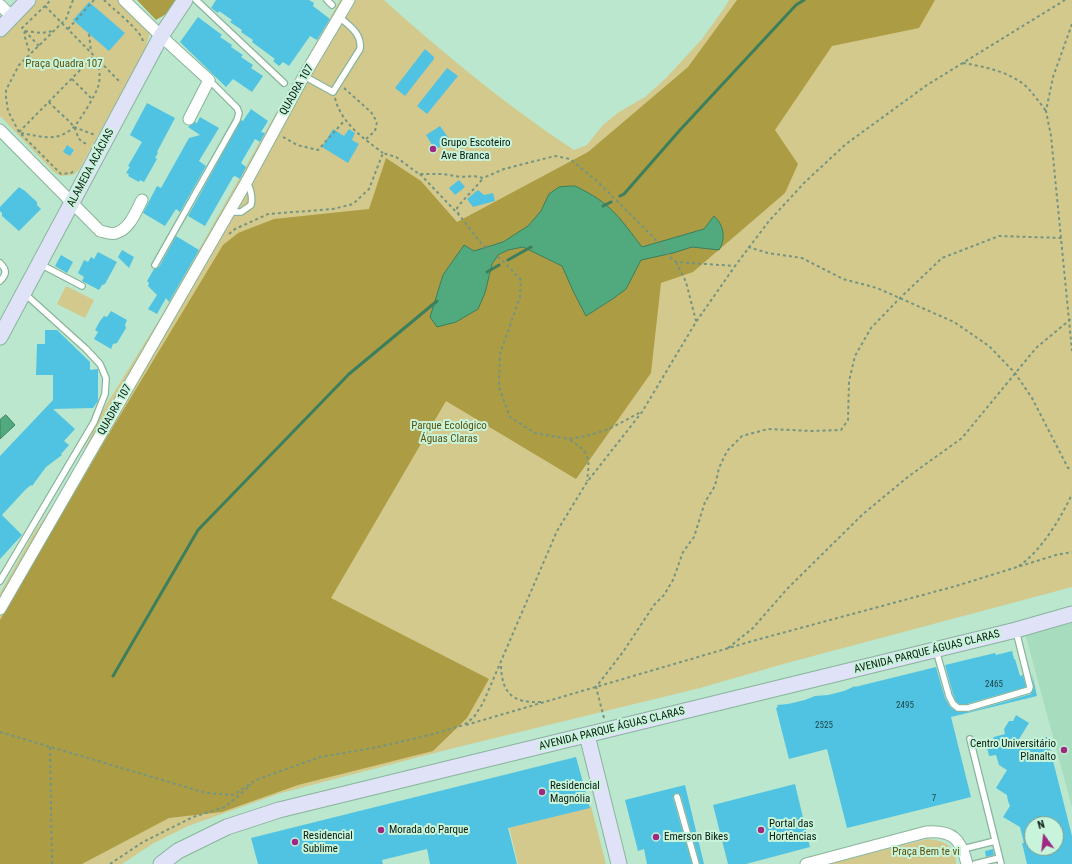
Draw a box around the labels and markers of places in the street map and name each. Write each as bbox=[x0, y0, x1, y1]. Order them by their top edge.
place label: Grupo Escoteiro Ave Branca bbox=[441, 136, 510, 162]
marker: Grupo Escoteiro Ave Branca bbox=[428, 144, 438, 154]
place label: Centro Universitário Planalto bbox=[970, 737, 1056, 763]
marker: Centro Universitário Planalto bbox=[1059, 745, 1069, 755]
place label: Residencial Magnólia bbox=[550, 779, 600, 805]
marker: Residencial Magnólia bbox=[537, 787, 547, 797]
place label: Portal das Hortências bbox=[769, 817, 817, 843]
place label: Morada do Parque bbox=[389, 823, 469, 837]
marker: Morada do Parque bbox=[376, 825, 386, 835]
marker: Portal das Hortências bbox=[756, 825, 766, 835]
place label: Residencial Sublime bbox=[303, 829, 353, 855]
place label: Emerson Bikes bbox=[664, 830, 728, 844]
marker: Emerson Bikes bbox=[651, 832, 661, 842]
marker: Residencial Sublime bbox=[290, 837, 300, 847]

